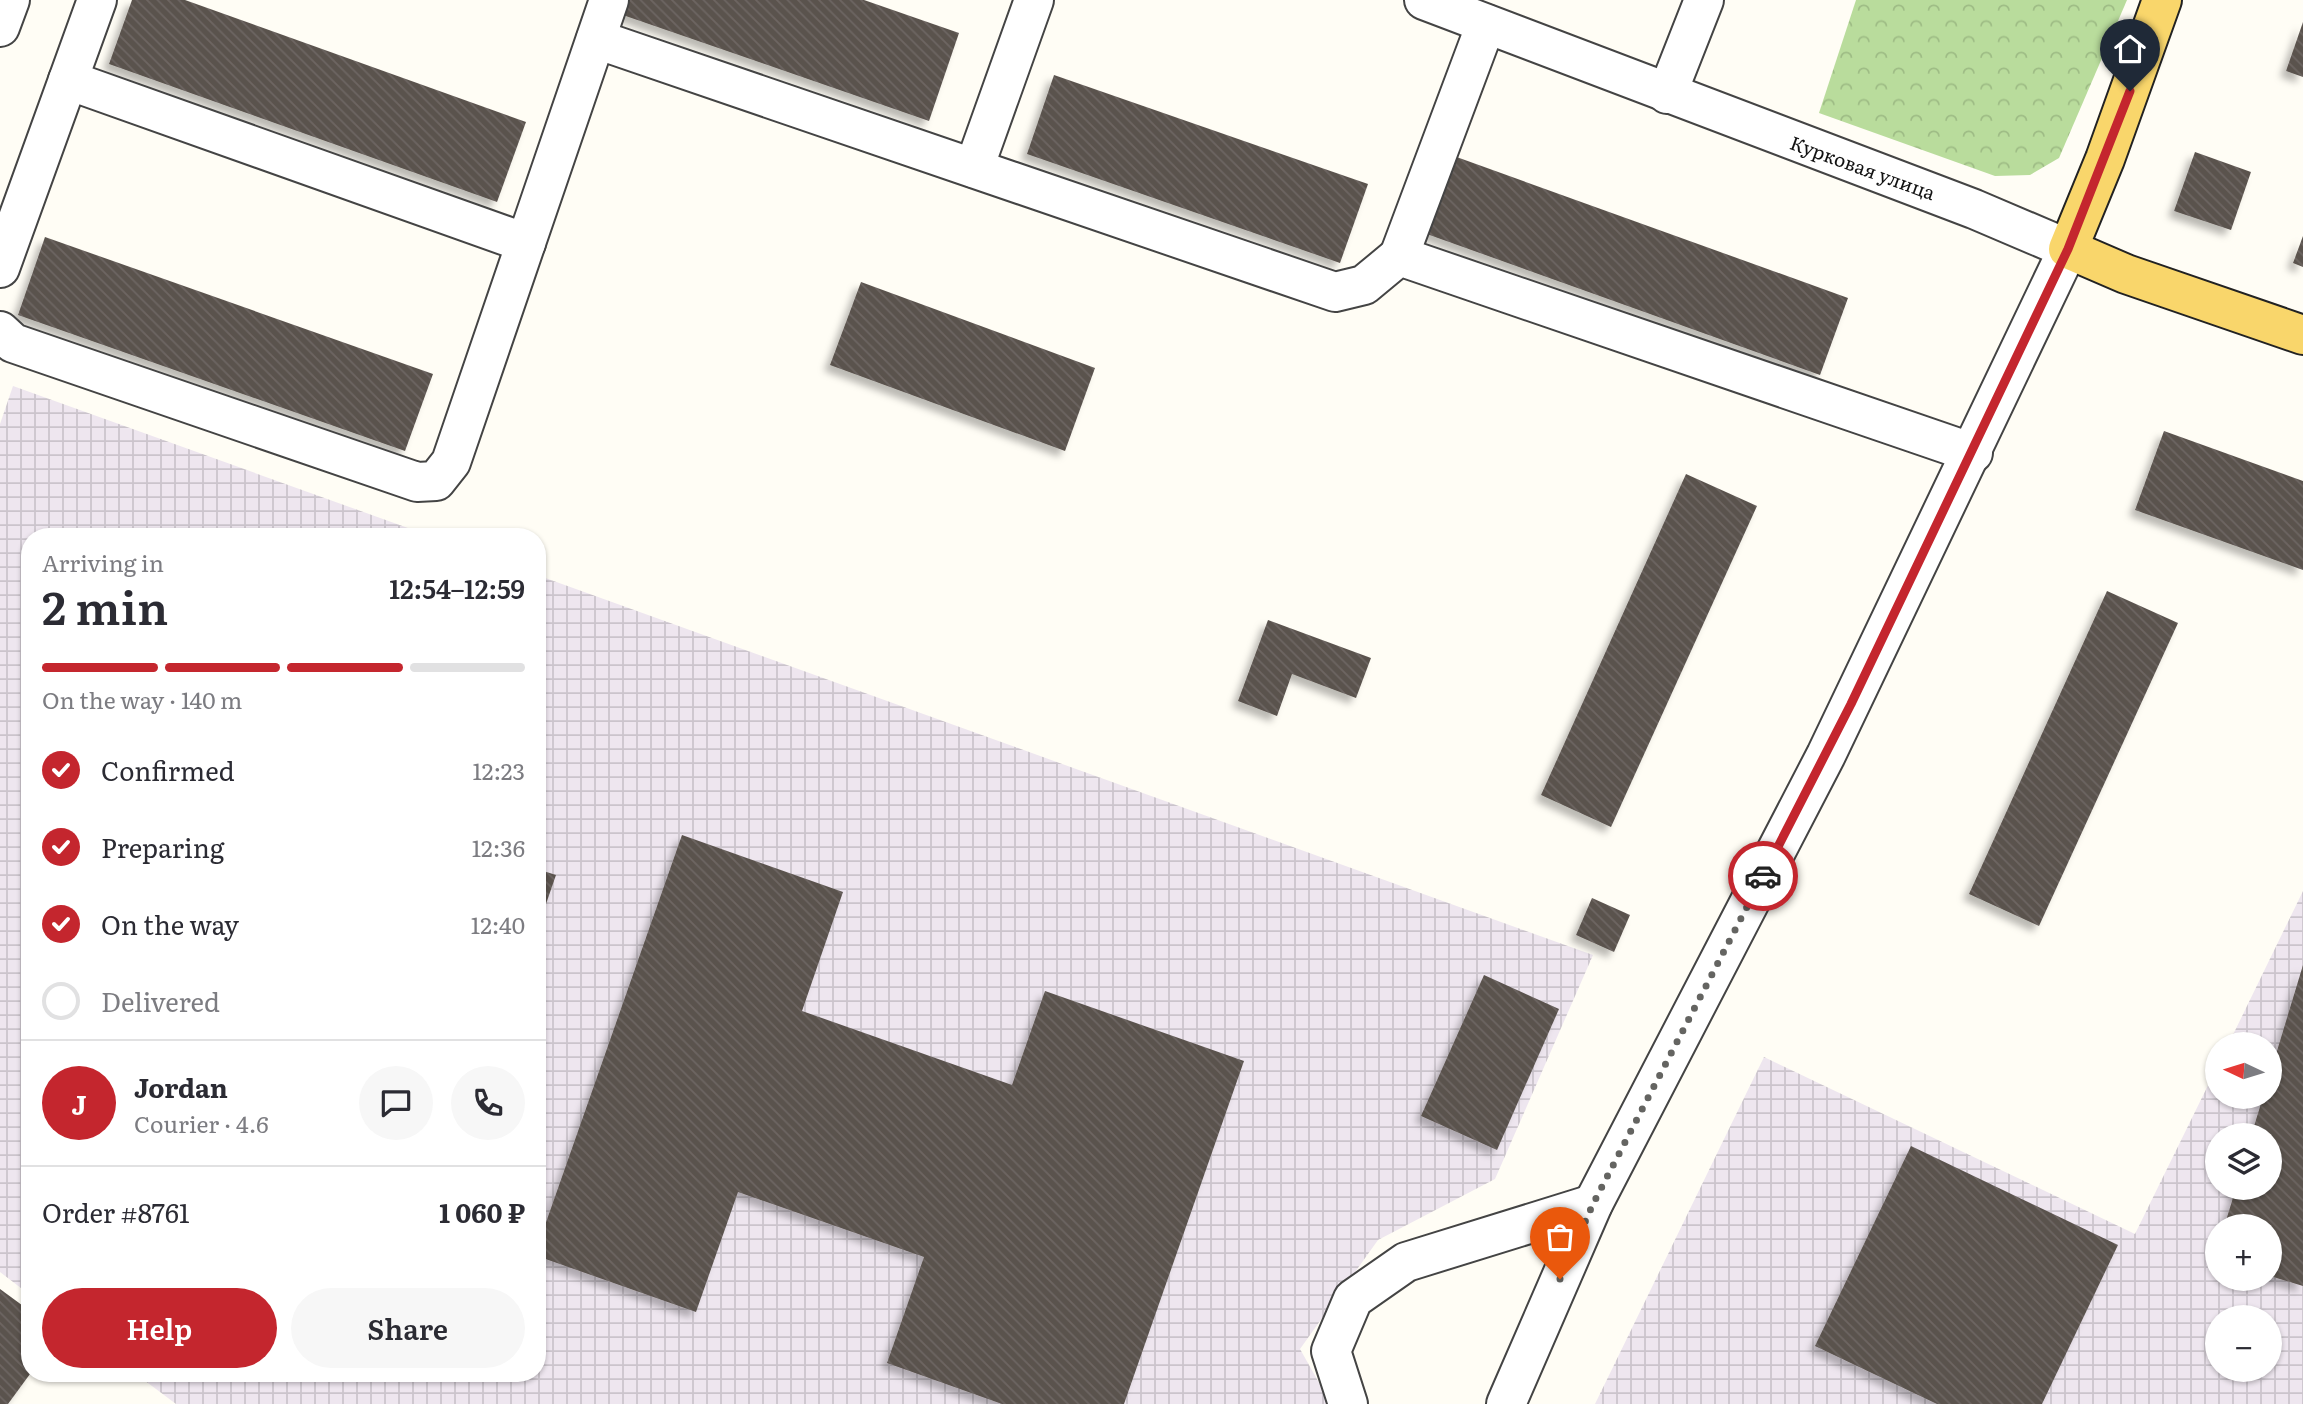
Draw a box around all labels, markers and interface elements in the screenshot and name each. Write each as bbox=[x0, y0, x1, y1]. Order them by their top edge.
pin bbox=[2100, 19, 2160, 91]
icon: home bbox=[2111, 30, 2149, 68]
street label: Курковая улица bbox=[1787, 128, 1940, 206]
text: Arriving in bbox=[42, 545, 164, 579]
text: 12:54–12:59 bbox=[389, 568, 525, 607]
text: 2 min bbox=[42, 571, 168, 639]
text: On the way · 140 m bbox=[42, 682, 242, 716]
text: Confirmed bbox=[101, 750, 235, 789]
icon: check bbox=[42, 751, 80, 789]
text: 12:23 bbox=[472, 753, 525, 787]
text: Preparing bbox=[101, 827, 224, 866]
icon: check bbox=[42, 828, 80, 866]
text: 12:36 bbox=[472, 830, 525, 864]
courier bbox=[1728, 841, 1798, 911]
icon: car bbox=[1744, 857, 1782, 895]
text: On the way bbox=[101, 904, 239, 943]
icon: check bbox=[42, 905, 80, 943]
text: 12:40 bbox=[471, 907, 525, 941]
text: Delivered bbox=[101, 981, 220, 1020]
north arrow bbox=[2205, 1032, 2282, 1110]
map controls bbox=[2205, 1032, 2282, 1382]
button: chat bbox=[359, 1066, 433, 1140]
button: phone bbox=[451, 1066, 525, 1140]
text: Jordan bbox=[134, 1067, 228, 1106]
text: J bbox=[72, 1084, 86, 1123]
text: Courier · 4.6 bbox=[134, 1106, 269, 1140]
button: layers bbox=[2205, 1123, 2282, 1200]
text: Order #8761 bbox=[42, 1192, 190, 1231]
text: 1 060 ₽ bbox=[439, 1192, 525, 1231]
pin bbox=[1530, 1207, 1590, 1279]
button: + bbox=[2205, 1214, 2282, 1291]
icon: bag bbox=[1541, 1218, 1579, 1256]
button: Help bbox=[42, 1288, 277, 1368]
button: Share bbox=[291, 1288, 525, 1368]
button: − bbox=[2205, 1305, 2282, 1382]

